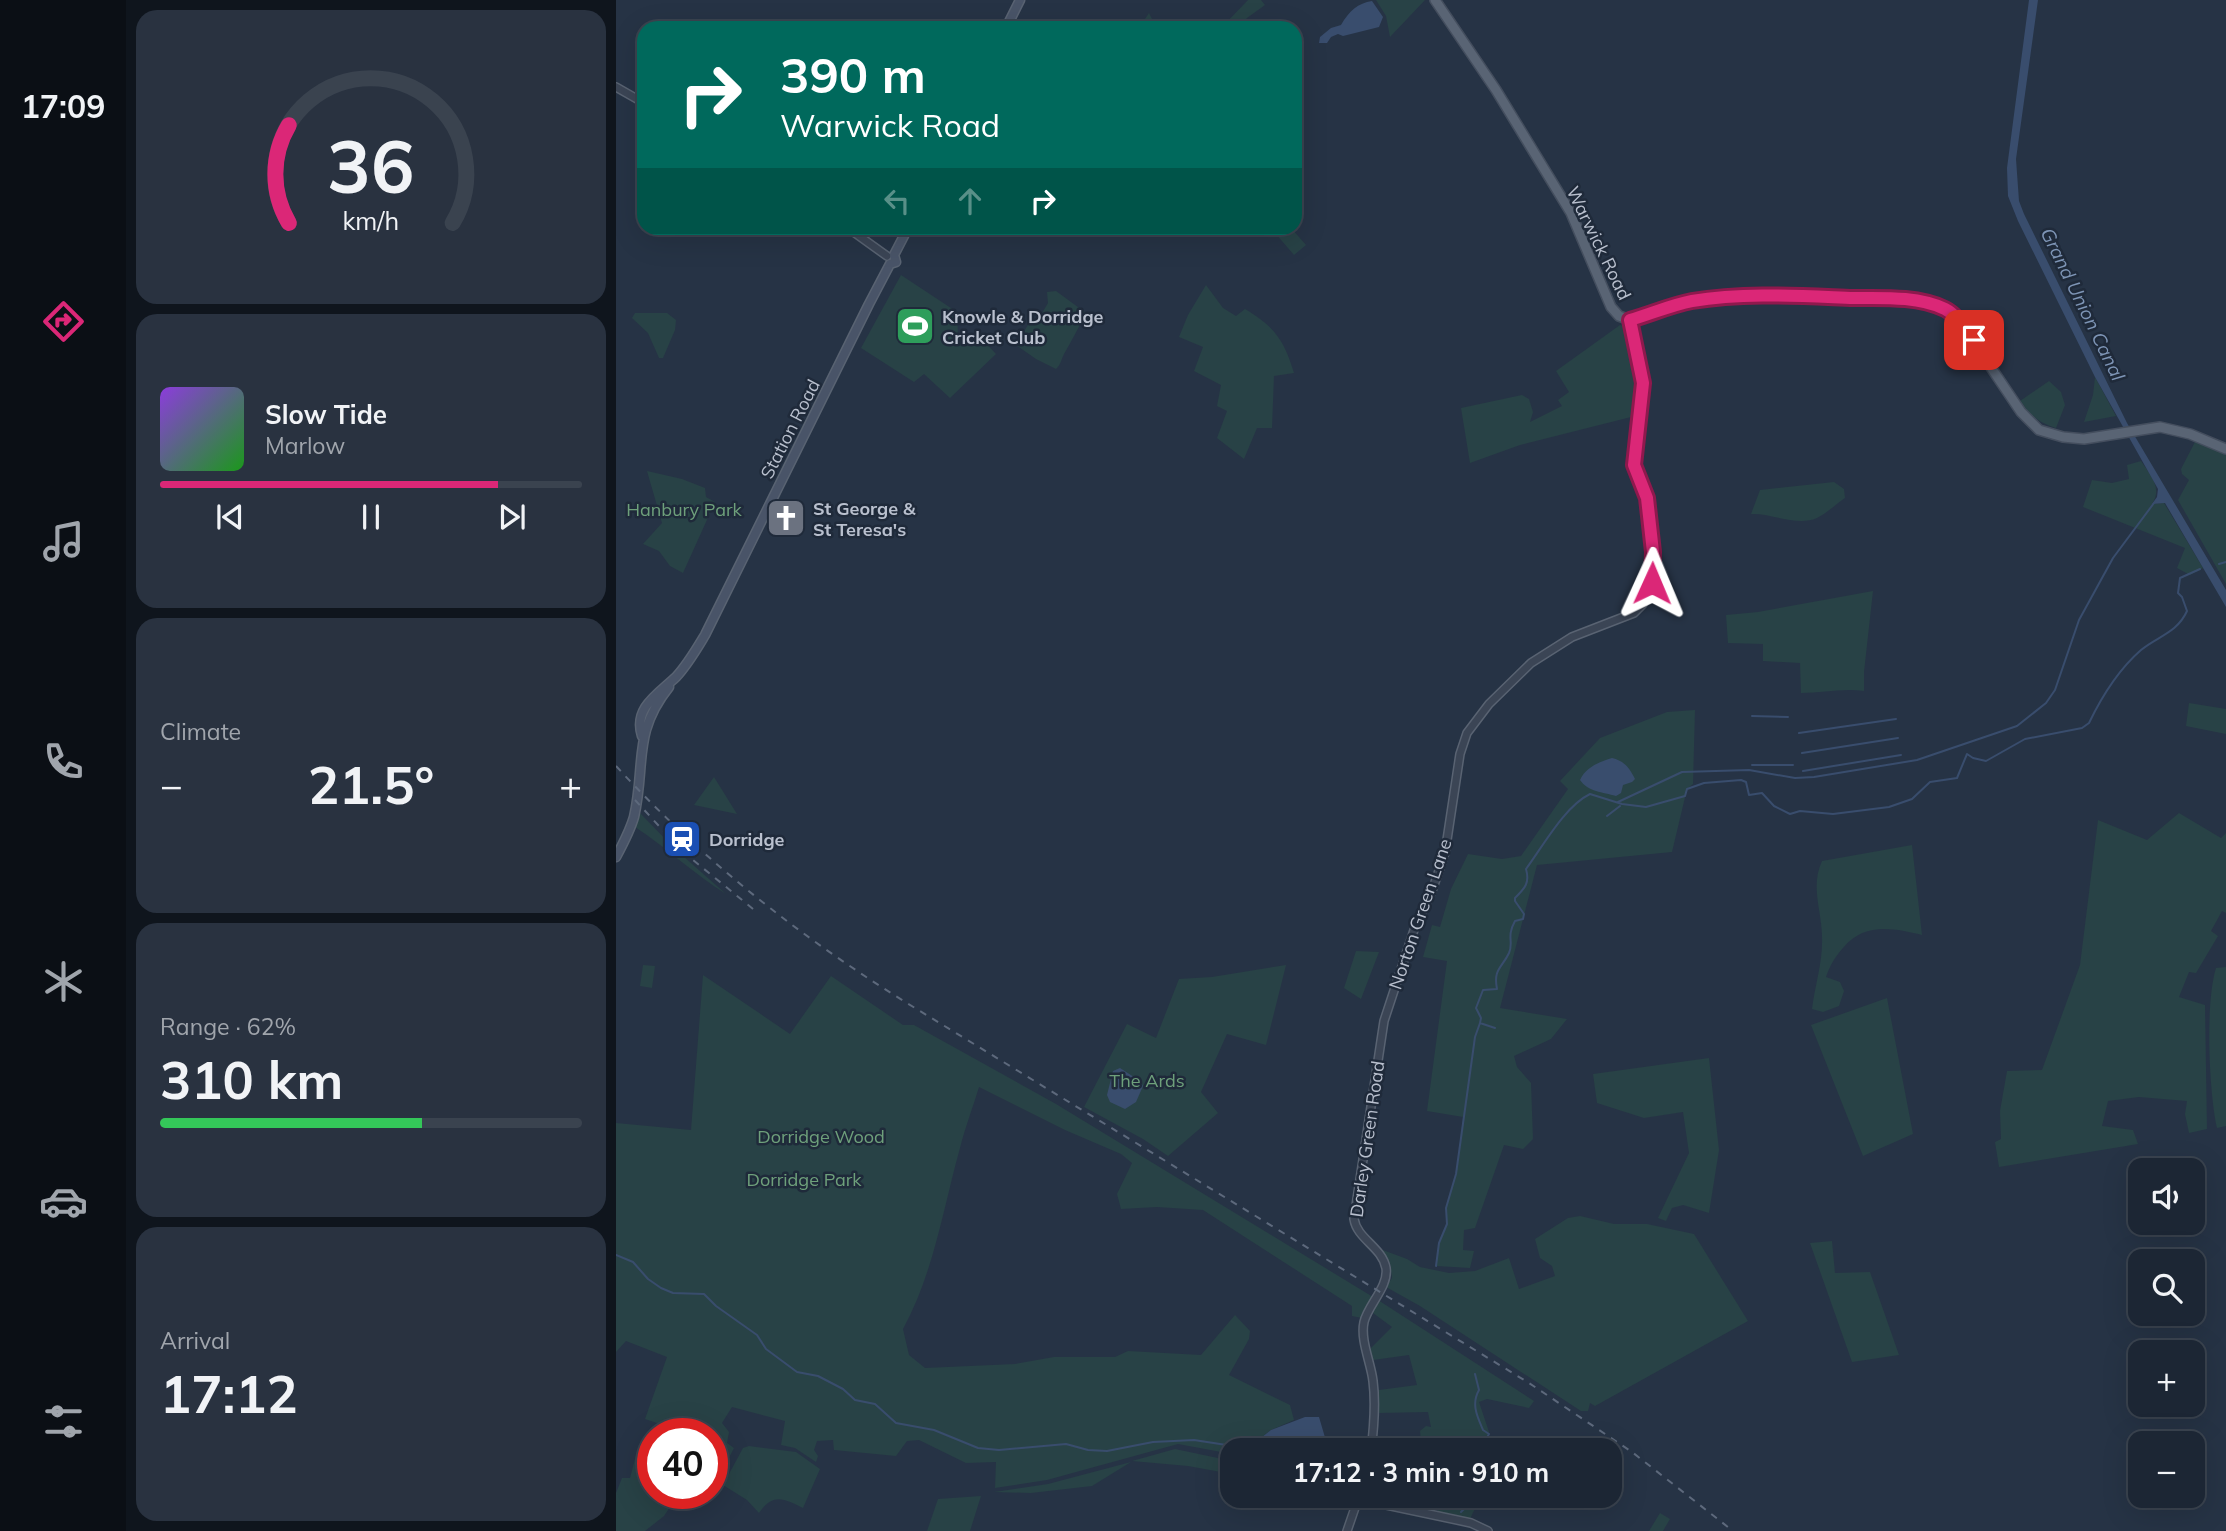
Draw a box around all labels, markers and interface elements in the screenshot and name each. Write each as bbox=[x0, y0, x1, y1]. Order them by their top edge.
text: 390 m bbox=[780, 44, 926, 105]
icon: right bbox=[665, 49, 756, 140]
text: 17:09 bbox=[21, 86, 105, 126]
text: Warwick Road bbox=[780, 105, 1000, 145]
text: 36 bbox=[327, 120, 415, 211]
icon: left bbox=[878, 182, 916, 220]
icon: ahead bbox=[951, 182, 989, 220]
icon: right bbox=[1024, 182, 1062, 220]
street label: Warwick Road bbox=[1562, 182, 1636, 304]
text: km/h bbox=[343, 205, 399, 236]
water label: Grand Union Canal bbox=[2036, 224, 2131, 385]
icon: directions bbox=[39, 297, 88, 346]
sports icon: Knowle & Dorridge Cricket Club bbox=[894, 305, 936, 347]
place label: Knowle & Dorridge Cricket Club bbox=[942, 305, 1104, 349]
pin bbox=[1944, 310, 2004, 370]
icon: arrive bbox=[1955, 321, 1993, 359]
street label: Station Road bbox=[755, 375, 825, 483]
text: Slow Tide bbox=[265, 398, 387, 431]
text: Marlow bbox=[265, 431, 345, 460]
church icon: St George & St Teresa's bbox=[765, 497, 807, 539]
place label: St George & St Teresa's bbox=[813, 497, 916, 541]
icon: previous bbox=[211, 498, 249, 536]
icon: pause bbox=[352, 498, 390, 536]
icon: next bbox=[493, 498, 531, 536]
park label: Hanbury Park bbox=[626, 498, 742, 521]
icon: music bbox=[39, 517, 88, 566]
position arrow bbox=[1615, 546, 1689, 620]
text: Climate bbox=[160, 717, 241, 746]
icon: phone bbox=[39, 737, 88, 786]
text: 21.5° bbox=[308, 752, 434, 817]
text: − bbox=[160, 761, 183, 809]
text: + bbox=[559, 761, 582, 809]
station icon: Dorridge bbox=[661, 818, 703, 860]
place label: Dorridge bbox=[709, 828, 785, 851]
street label: Norton Green Lane bbox=[1383, 836, 1457, 992]
icon: climate bbox=[39, 957, 88, 1006]
text: Range · 62% bbox=[160, 1012, 296, 1041]
text: 310 km bbox=[160, 1047, 343, 1112]
street label: Darley Green Road bbox=[1345, 1059, 1389, 1219]
park label: The Ards bbox=[1109, 1069, 1185, 1092]
park label: Dorridge Wood bbox=[757, 1125, 885, 1148]
map controls bbox=[2128, 1158, 2205, 1508]
button: sound bbox=[2128, 1158, 2205, 1235]
park label: Dorridge Park bbox=[746, 1168, 862, 1191]
icon: car bbox=[39, 1177, 88, 1226]
button: search bbox=[2128, 1249, 2205, 1326]
text: Arrival bbox=[160, 1326, 230, 1355]
button: + bbox=[2128, 1340, 2205, 1417]
text: 17:12 bbox=[160, 1361, 298, 1426]
icon: filters bbox=[39, 1397, 88, 1446]
speed limit sign: 40 bbox=[637, 1418, 728, 1509]
button: − bbox=[2128, 1431, 2205, 1508]
text: 17:12 · 3 min · 910 m bbox=[1293, 1456, 1549, 1489]

